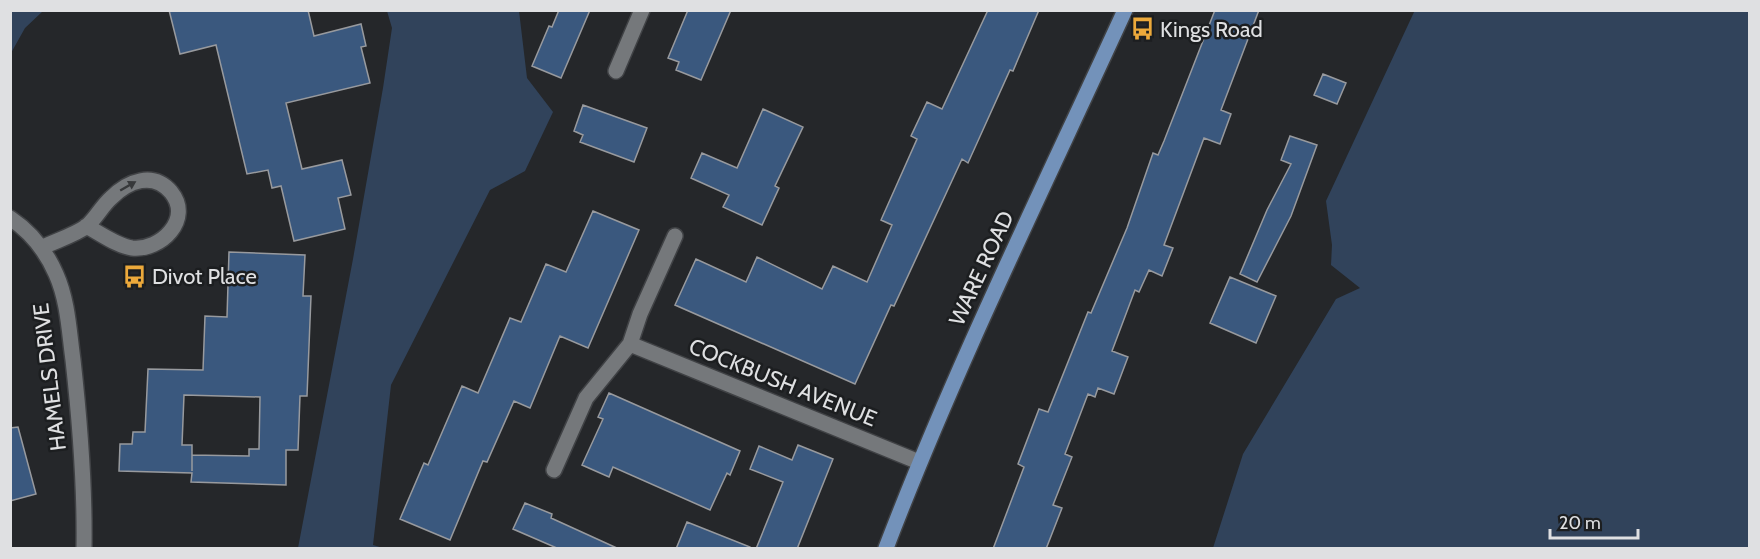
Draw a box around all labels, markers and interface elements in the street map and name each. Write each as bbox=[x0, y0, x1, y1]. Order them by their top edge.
bus stop icon: Kings Road bbox=[1129, 16, 1155, 42]
place label: Kings Road bbox=[1160, 16, 1263, 43]
one-way arrow bbox=[120, 181, 137, 191]
street label: WARE ROAD bbox=[943, 207, 1020, 330]
bus stop icon: Divot Place bbox=[121, 263, 147, 289]
place label: Divot Place bbox=[152, 263, 257, 290]
street label: HAMELS DRIVE bbox=[27, 302, 72, 452]
street label: COCKBUSH AVENUE bbox=[685, 332, 881, 432]
scale bar bbox=[1550, 502, 1638, 540]
text: 20 m bbox=[1559, 512, 1601, 534]

